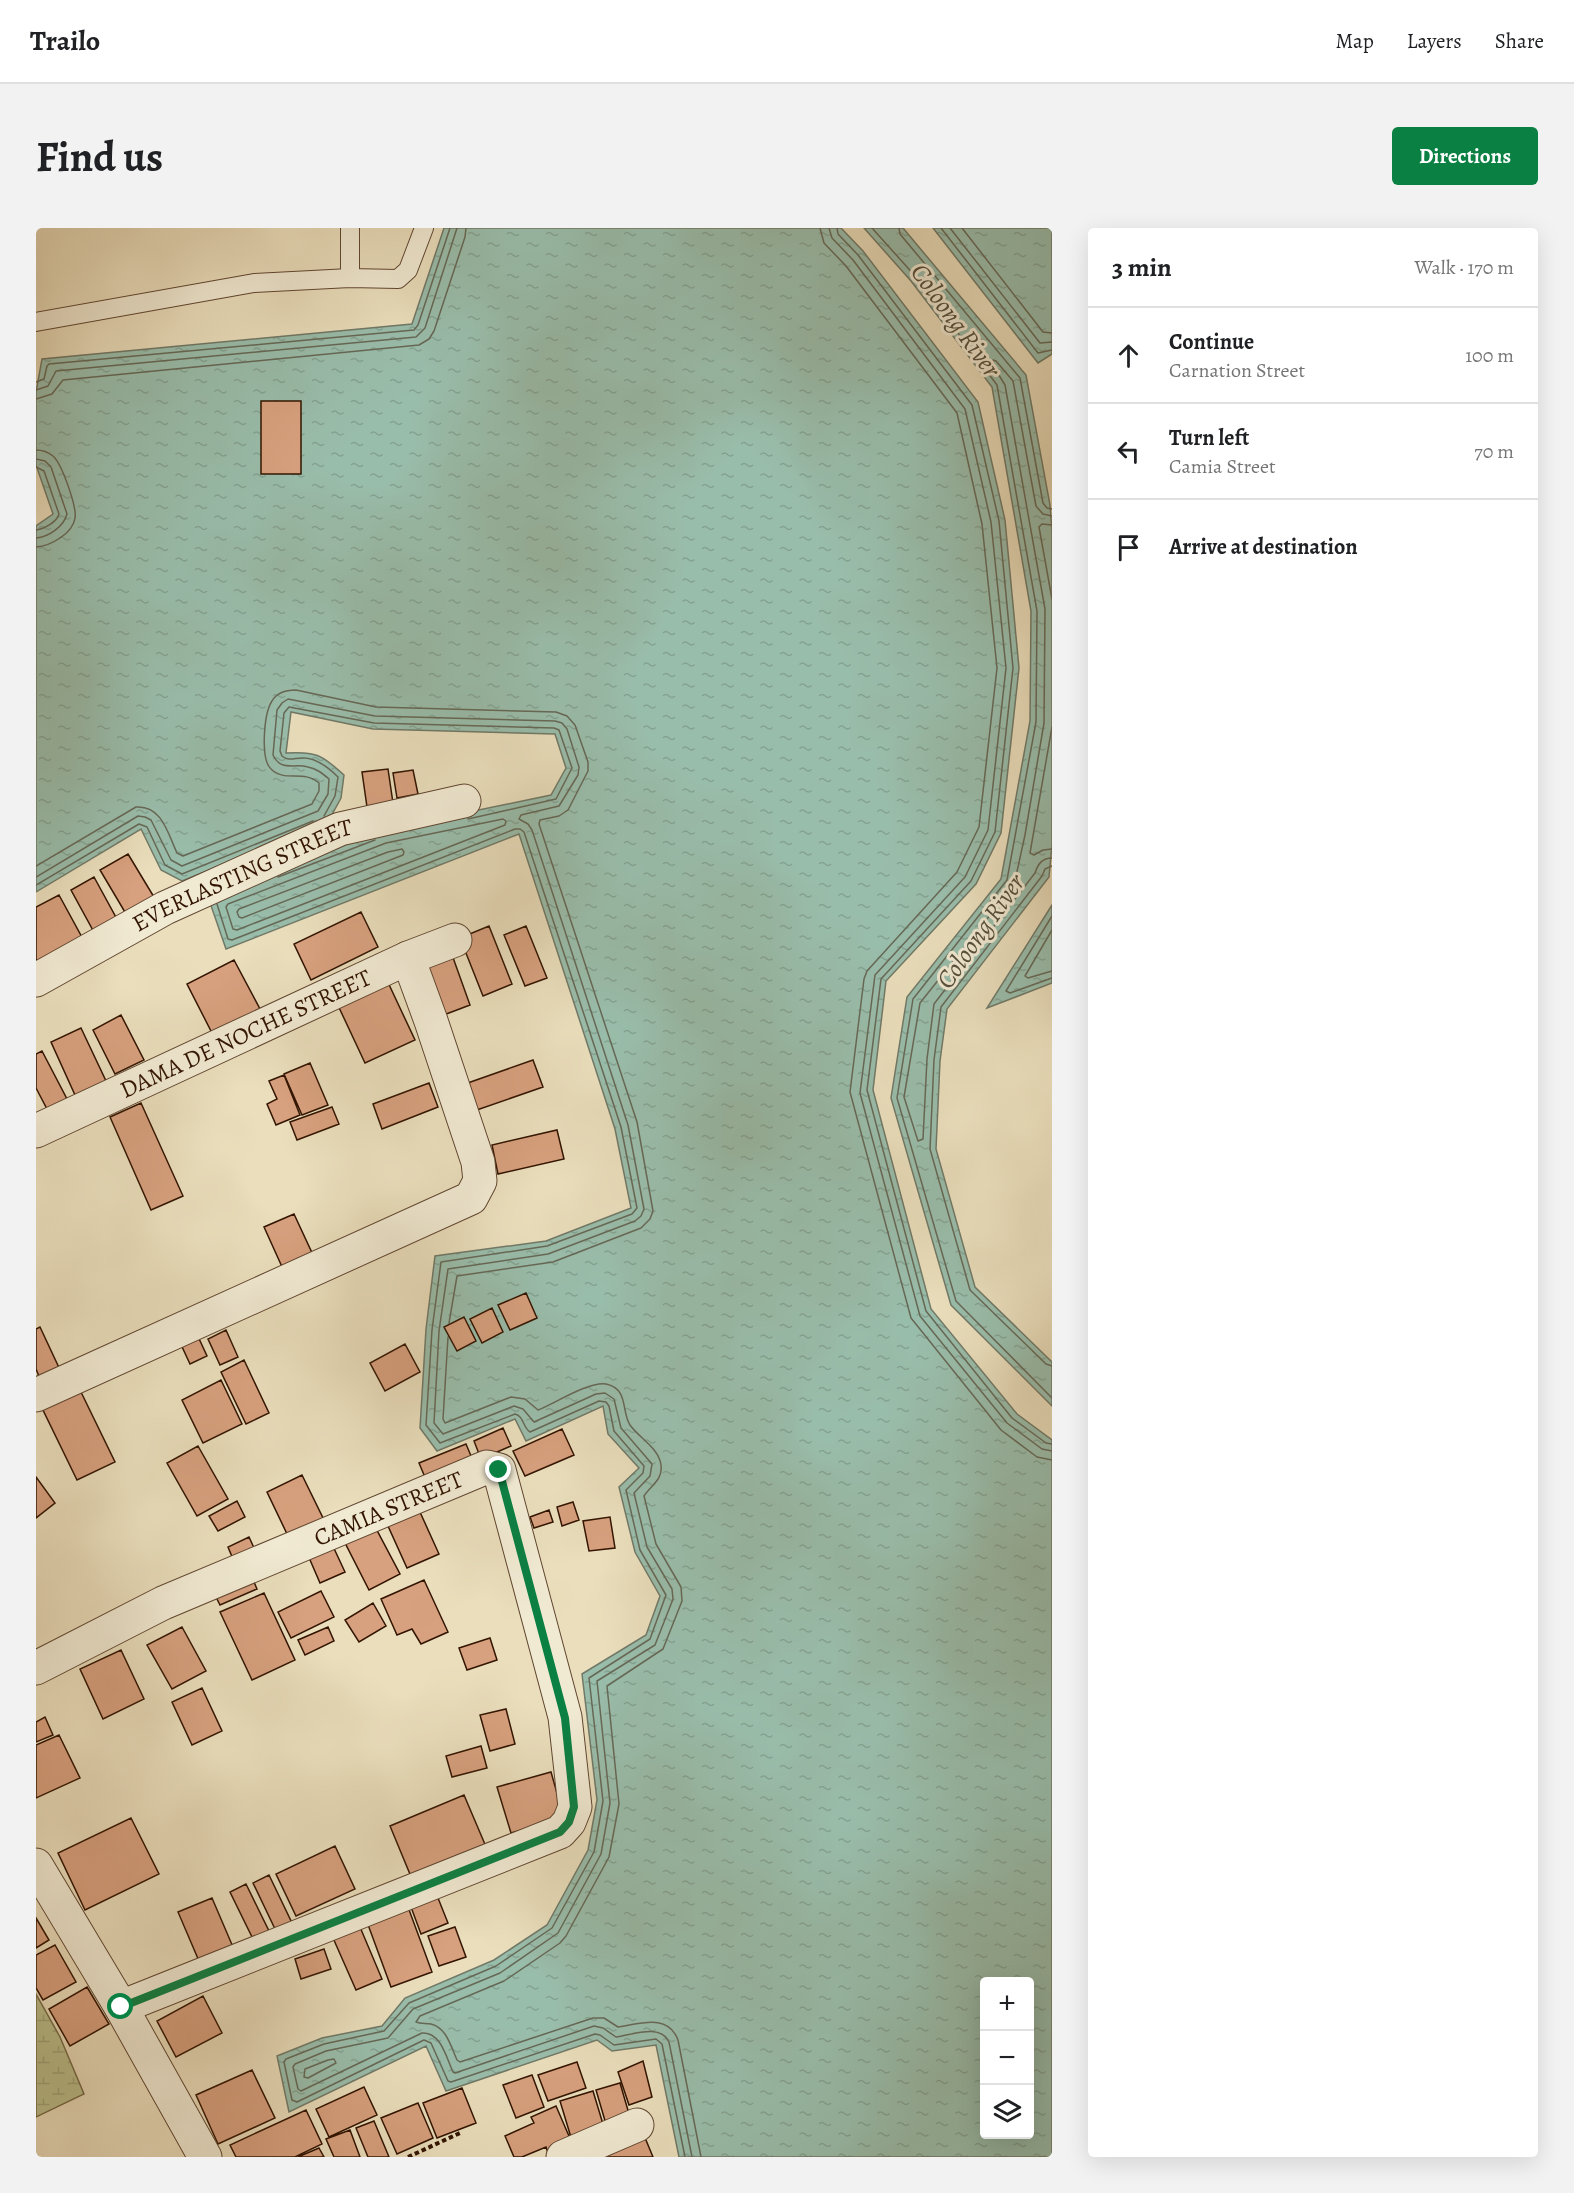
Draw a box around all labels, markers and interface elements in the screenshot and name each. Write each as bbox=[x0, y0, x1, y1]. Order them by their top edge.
text: Trailo bbox=[30, 22, 100, 60]
text: Map bbox=[1335, 27, 1374, 55]
text: Layers bbox=[1407, 27, 1462, 55]
text: Share bbox=[1495, 27, 1544, 55]
button: Directions bbox=[1392, 127, 1538, 185]
text: Find us bbox=[36, 128, 163, 185]
text: 3 min bbox=[1112, 250, 1172, 285]
text: Walk · 170 m bbox=[1414, 254, 1514, 281]
water label: Coloong River bbox=[902, 256, 1009, 385]
text: Continue bbox=[1169, 327, 1254, 357]
icon: ahead bbox=[1112, 339, 1145, 372]
text: 100 m bbox=[1465, 342, 1514, 369]
text: Carnation Street bbox=[1169, 357, 1305, 384]
text: Turn left bbox=[1169, 423, 1249, 453]
icon: left bbox=[1112, 435, 1145, 468]
text: 70 m bbox=[1474, 438, 1514, 465]
text: Camia Street bbox=[1169, 453, 1276, 480]
icon: arrive bbox=[1112, 531, 1145, 564]
text: Arrive at destination bbox=[1169, 532, 1358, 562]
street label: EVERLASTING STREET bbox=[126, 811, 355, 939]
water label: Coloong River bbox=[928, 866, 1033, 996]
street label: DAMA DE NOCHE STREET bbox=[115, 961, 376, 1106]
route end bbox=[485, 1456, 511, 1482]
street label: CAMIA STREET bbox=[309, 1463, 468, 1554]
map controls bbox=[980, 1977, 1034, 2139]
button: + bbox=[980, 1977, 1034, 2031]
route start bbox=[107, 1993, 133, 2019]
button: − bbox=[980, 2031, 1034, 2085]
button: layers bbox=[980, 2085, 1034, 2139]

